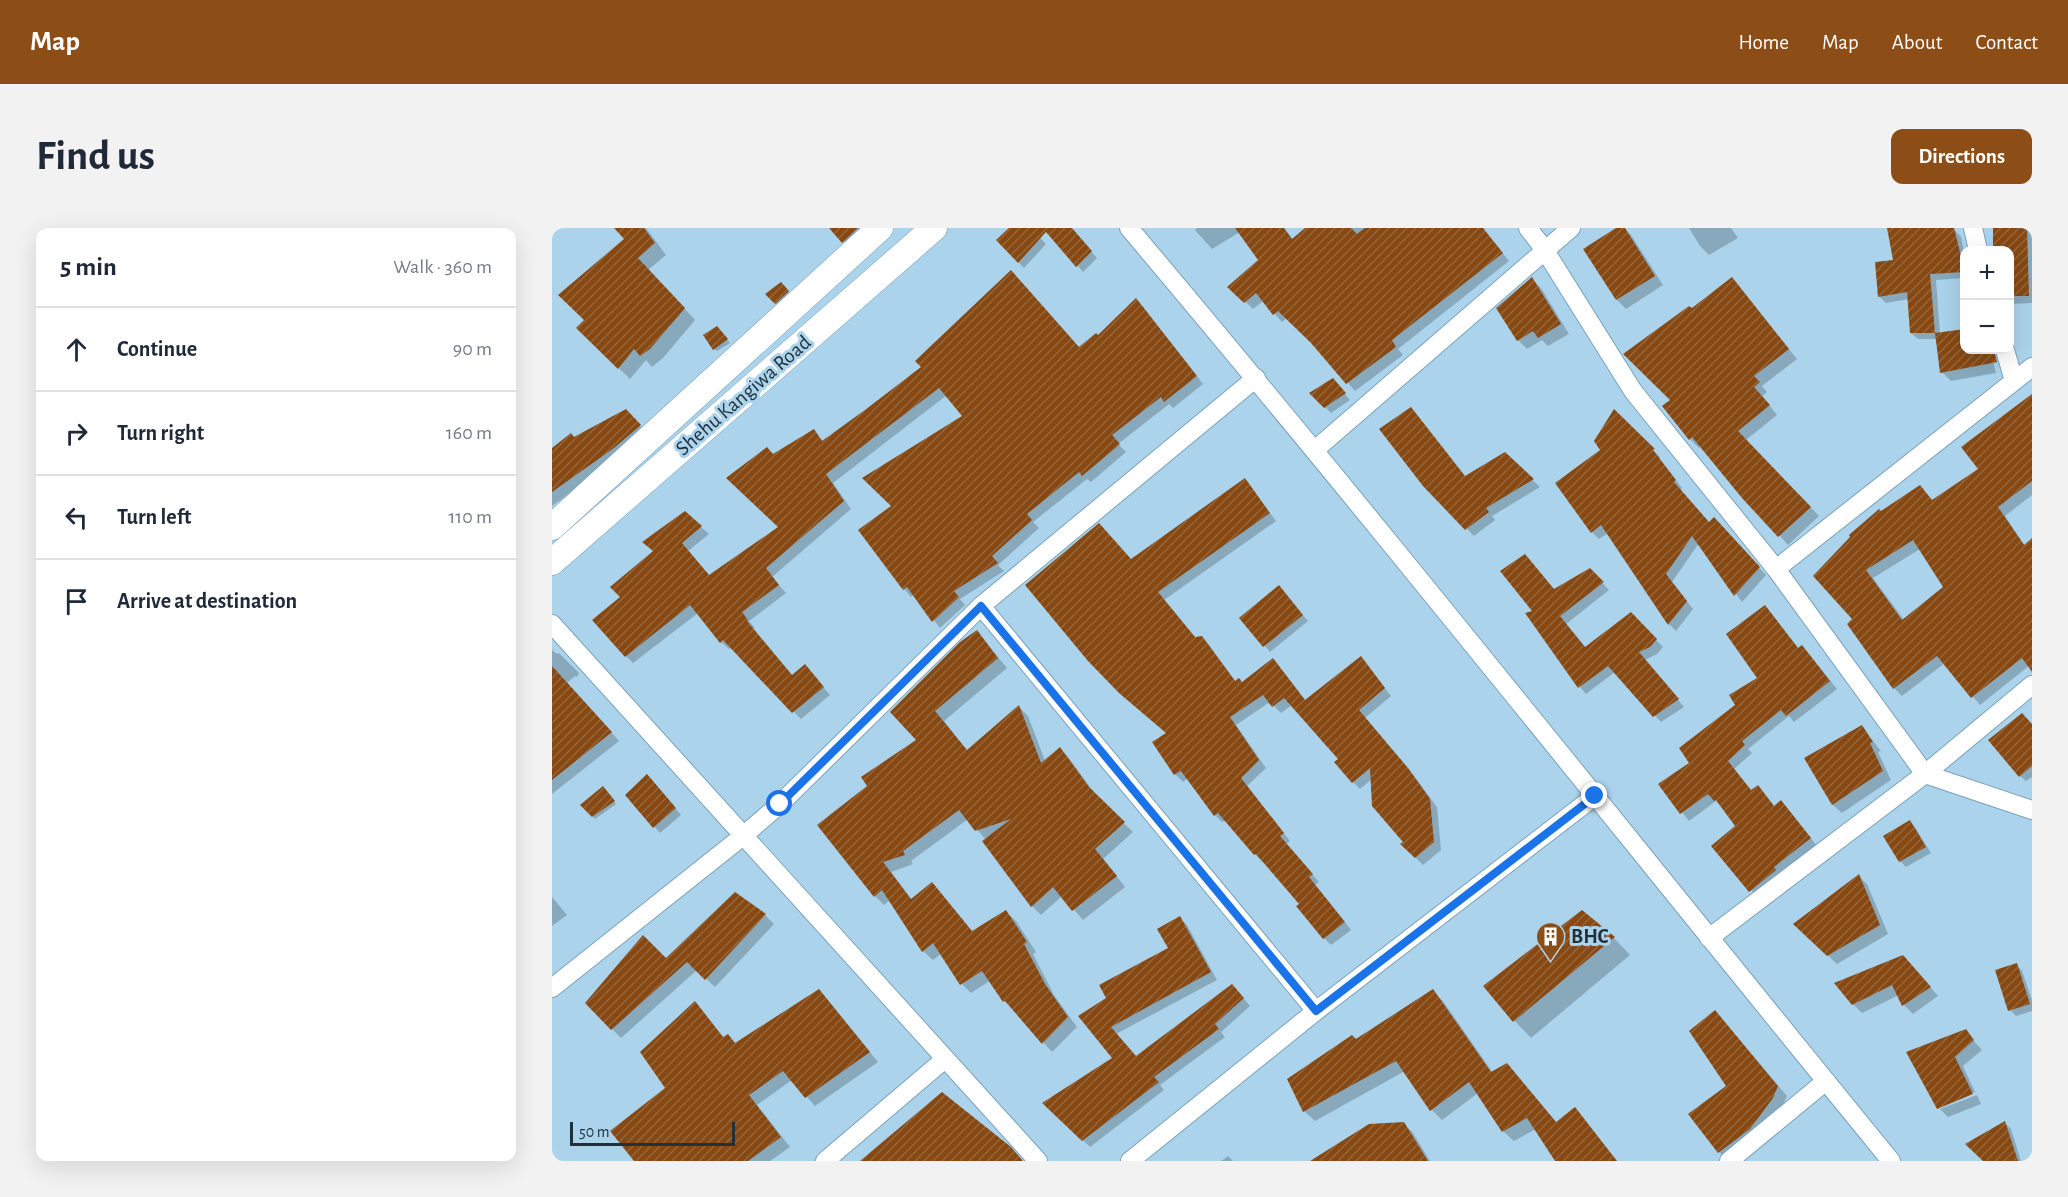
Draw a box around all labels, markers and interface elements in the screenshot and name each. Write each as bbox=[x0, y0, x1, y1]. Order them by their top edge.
text: Map bbox=[30, 28, 80, 56]
text: Home bbox=[1738, 32, 1789, 53]
text: Map bbox=[1822, 32, 1859, 53]
text: About bbox=[1892, 32, 1942, 53]
text: Contact bbox=[1975, 32, 2038, 53]
button: Directions bbox=[1891, 129, 2032, 184]
text: Find us bbox=[36, 135, 155, 177]
map controls bbox=[1960, 246, 2014, 354]
button: + bbox=[1960, 246, 2014, 300]
text: 5 min bbox=[60, 254, 117, 280]
text: Walk · 360 m bbox=[393, 257, 492, 277]
button: − bbox=[1960, 300, 2014, 354]
street label: Shehu Kangiwa Road bbox=[672, 331, 815, 459]
icon: ahead bbox=[60, 333, 93, 366]
text: Continue bbox=[117, 338, 197, 360]
text: 90 m bbox=[453, 339, 492, 359]
icon: right bbox=[60, 417, 93, 450]
text: Turn right bbox=[117, 422, 204, 444]
text: 160 m bbox=[446, 423, 492, 443]
icon: left bbox=[60, 501, 93, 534]
text: Turn left bbox=[117, 506, 191, 528]
text: 110 m bbox=[448, 507, 492, 527]
icon: arrive bbox=[60, 585, 93, 618]
text: Arrive at destination bbox=[117, 590, 297, 612]
route end bbox=[1581, 782, 1607, 808]
route start bbox=[766, 790, 792, 816]
building icon: BHC bbox=[1534, 920, 1566, 962]
place label: BHC bbox=[1571, 926, 1609, 947]
scale bar bbox=[570, 1119, 735, 1146]
text: 50 m bbox=[579, 1124, 610, 1140]

